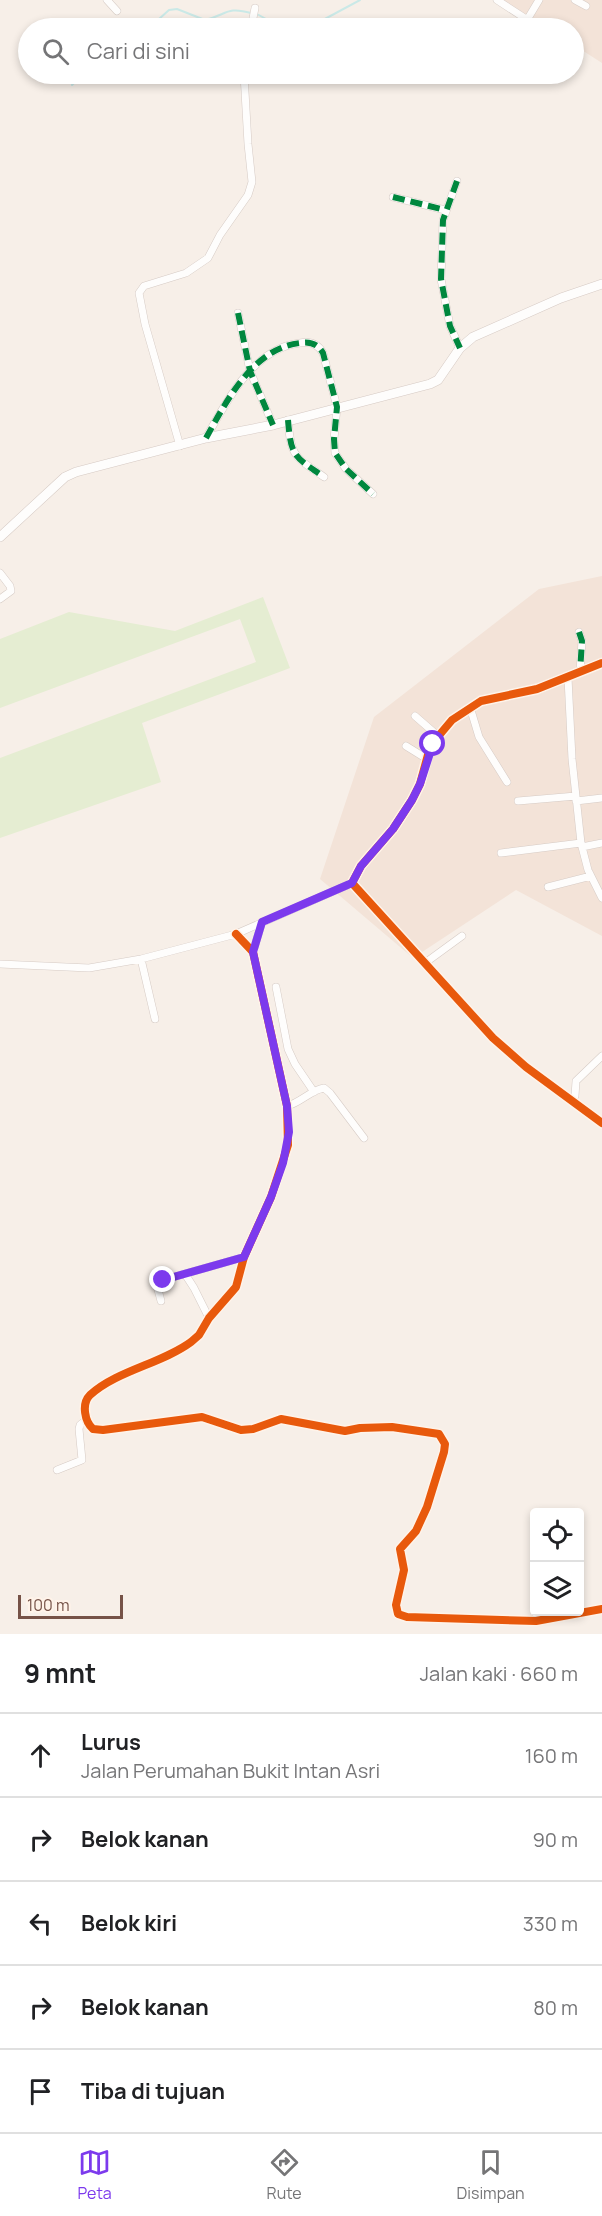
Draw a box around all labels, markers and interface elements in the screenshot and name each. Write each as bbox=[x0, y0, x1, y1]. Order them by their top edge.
search box bbox=[18, 18, 584, 84]
icon: search bbox=[39, 35, 72, 68]
text: Cari di sini bbox=[87, 36, 190, 66]
route start bbox=[419, 730, 445, 756]
route end bbox=[149, 1266, 175, 1292]
map controls bbox=[530, 1508, 584, 1616]
button: locate bbox=[530, 1508, 584, 1562]
button: layers bbox=[530, 1562, 584, 1616]
scale bar bbox=[18, 1592, 123, 1620]
text: 100 m bbox=[27, 1594, 70, 1616]
text: 9 mnt bbox=[24, 1655, 96, 1691]
text: Jalan kaki · 660 m bbox=[420, 1660, 578, 1687]
text: Lurus bbox=[81, 1727, 141, 1757]
icon: ahead bbox=[24, 1739, 57, 1772]
text: 160 m bbox=[525, 1742, 578, 1769]
text: Jalan Perumahan Bukit Intan Asri bbox=[81, 1757, 380, 1784]
icon: right bbox=[24, 1823, 57, 1856]
text: Belok kanan bbox=[81, 1824, 209, 1854]
text: 90 m bbox=[532, 1826, 578, 1853]
icon: left bbox=[24, 1907, 57, 1940]
text: Belok kiri bbox=[81, 1908, 177, 1938]
text: 330 m bbox=[523, 1910, 578, 1937]
icon: right bbox=[24, 1991, 57, 2024]
text: Belok kanan bbox=[81, 1992, 209, 2022]
text: 80 m bbox=[533, 1994, 578, 2021]
icon: arrive bbox=[24, 2075, 57, 2108]
text: Tiba di tujuan bbox=[81, 2076, 225, 2106]
tab: Peta bbox=[77, 2146, 112, 2204]
tab: Rute bbox=[267, 2146, 302, 2204]
tab: Disimpan bbox=[457, 2146, 525, 2204]

